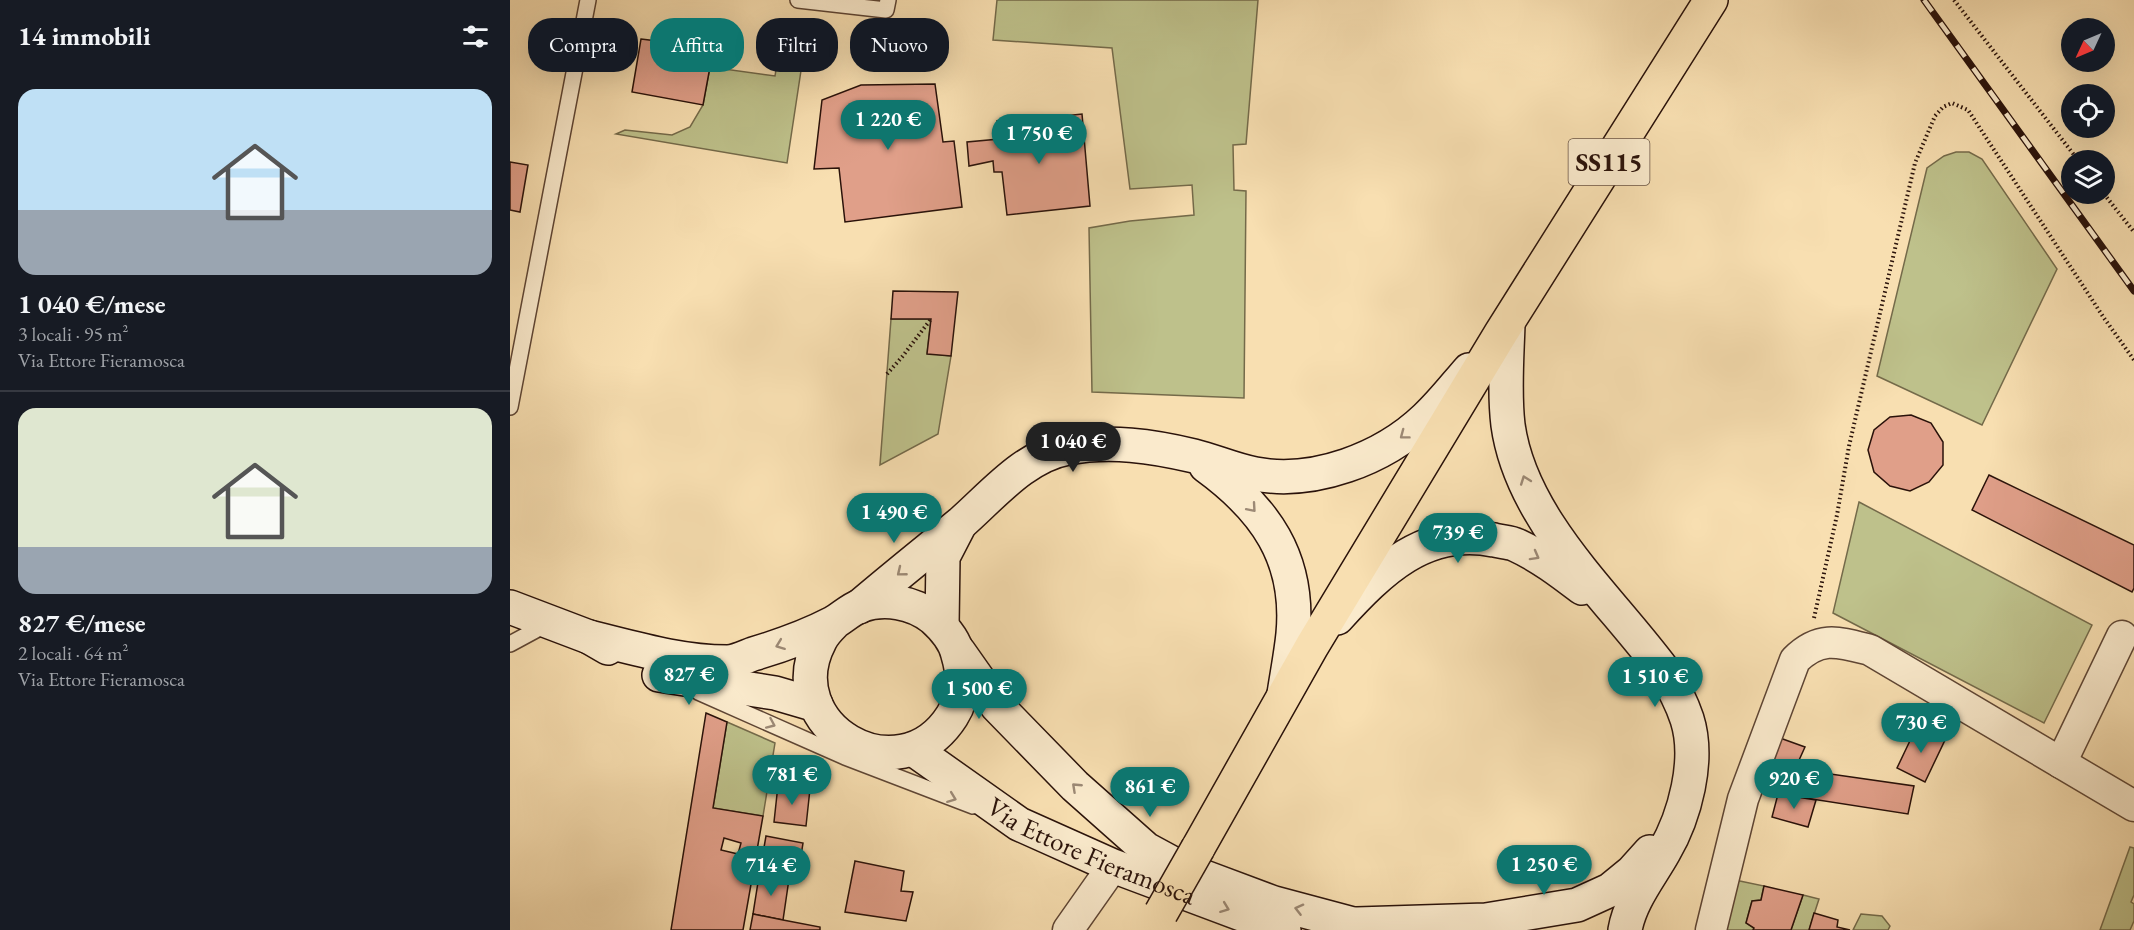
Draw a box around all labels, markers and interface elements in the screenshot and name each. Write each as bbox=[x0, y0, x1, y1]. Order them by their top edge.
chip: Compra bbox=[528, 18, 638, 72]
chip: Affitta bbox=[650, 18, 744, 72]
chip: Filtri bbox=[756, 18, 838, 72]
chip: Nuovo bbox=[850, 18, 949, 72]
north arrow bbox=[2061, 18, 2115, 72]
map controls bbox=[2061, 18, 2115, 204]
text: 14 immobili bbox=[18, 19, 151, 53]
icon: filters bbox=[459, 20, 492, 53]
button: locate bbox=[2061, 84, 2115, 138]
pin: 1 220 € bbox=[833, 100, 943, 151]
text: 1 220 € bbox=[855, 106, 921, 132]
pin: 1 750 € bbox=[984, 114, 1094, 165]
text: 1 750 € bbox=[1006, 120, 1072, 146]
icon: home bbox=[201, 128, 309, 236]
road number: SS115 bbox=[1568, 139, 1650, 185]
button: layers bbox=[2061, 150, 2115, 204]
text: 1 040 €/mese bbox=[18, 287, 166, 321]
text: 3 locali · 95 m² bbox=[18, 321, 129, 347]
text: Via Ettore Fieramosca bbox=[18, 347, 185, 373]
pin: 1 040 € bbox=[1018, 422, 1128, 473]
text: 1 040 € bbox=[1040, 428, 1106, 454]
one-way arrow bbox=[1399, 428, 1410, 439]
icon: home bbox=[201, 447, 309, 555]
one-way arrow bbox=[1520, 475, 1533, 486]
pin: 1 490 € bbox=[839, 493, 949, 544]
text: 1 490 € bbox=[861, 499, 927, 525]
one-way arrow bbox=[1245, 501, 1256, 512]
pin: 739 € bbox=[1416, 513, 1500, 564]
text: 739 € bbox=[1432, 519, 1484, 545]
one-way arrow bbox=[1529, 549, 1540, 560]
one-way arrow bbox=[897, 565, 908, 576]
text: 827 €/mese bbox=[18, 606, 146, 640]
one-way arrow bbox=[775, 638, 786, 651]
text: 2 locali · 64 m² bbox=[18, 640, 129, 666]
pin: 827 € bbox=[647, 655, 731, 706]
pin: 1 510 € bbox=[1600, 657, 1710, 708]
text: 827 € bbox=[663, 661, 715, 687]
text: 1 510 € bbox=[1622, 663, 1688, 689]
text: Via Ettore Fieramosca bbox=[18, 666, 185, 692]
pin: 1 500 € bbox=[924, 669, 1034, 720]
text: 1 500 € bbox=[946, 675, 1012, 701]
pin: 730 € bbox=[1879, 703, 1963, 754]
text: 730 € bbox=[1895, 709, 1947, 735]
one-way arrow bbox=[765, 717, 776, 729]
pin: 781 € bbox=[750, 755, 834, 806]
pin: 920 € bbox=[1752, 759, 1836, 810]
text: 781 € bbox=[766, 761, 818, 787]
text: 920 € bbox=[1768, 765, 1820, 791]
pin: 861 € bbox=[1108, 767, 1192, 818]
text: 861 € bbox=[1124, 773, 1176, 799]
one-way arrow bbox=[1073, 783, 1084, 794]
street label: Via Ettore Fieramosca bbox=[980, 789, 1201, 913]
one-way arrow bbox=[945, 791, 956, 803]
pin: 1 250 € bbox=[1489, 845, 1599, 896]
pin: 714 € bbox=[729, 846, 813, 897]
text: 1 250 € bbox=[1511, 851, 1577, 877]
text: 714 € bbox=[745, 852, 797, 878]
one-way arrow bbox=[1219, 901, 1229, 914]
one-way arrow bbox=[1294, 903, 1304, 916]

